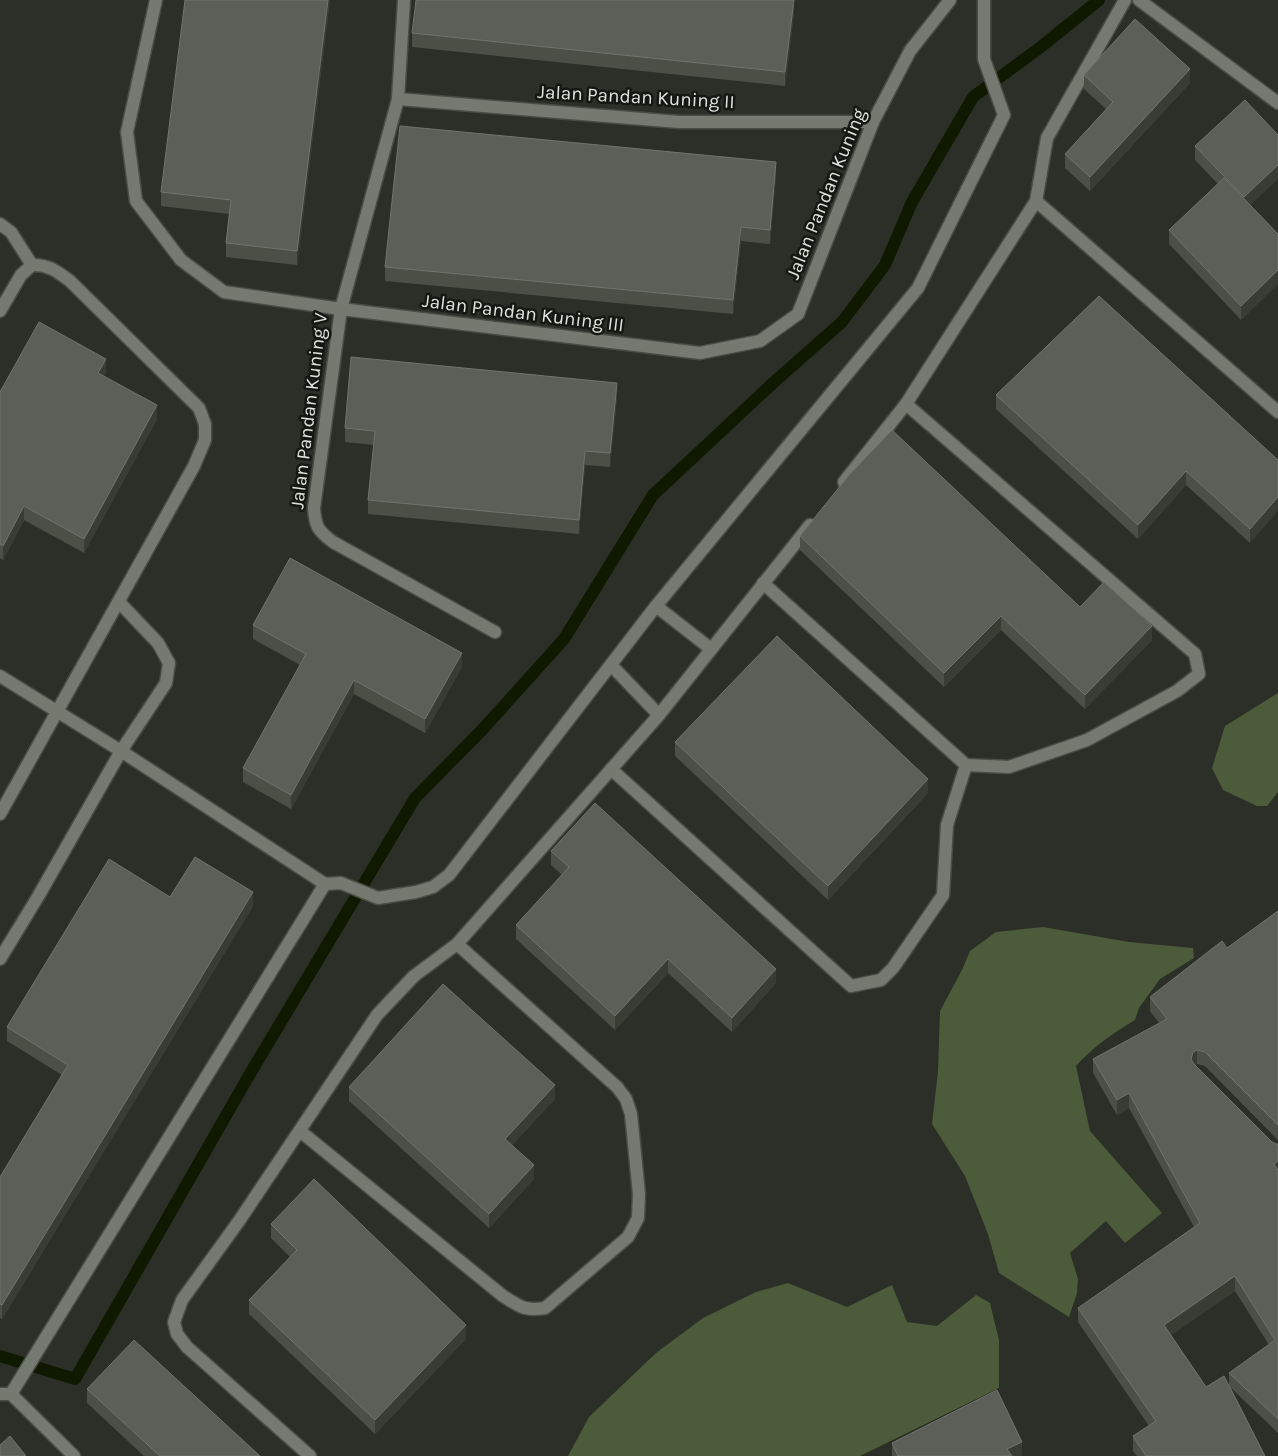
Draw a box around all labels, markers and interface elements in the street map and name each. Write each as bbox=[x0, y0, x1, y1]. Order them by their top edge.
street label: Jalan Pandan Kuning II bbox=[537, 81, 735, 113]
street label: Jalan Pandan Kuning bbox=[782, 105, 870, 283]
street label: Jalan Pandan Kuning III bbox=[421, 290, 625, 336]
street label: Jalan Pandan Kuning V bbox=[286, 311, 332, 510]

